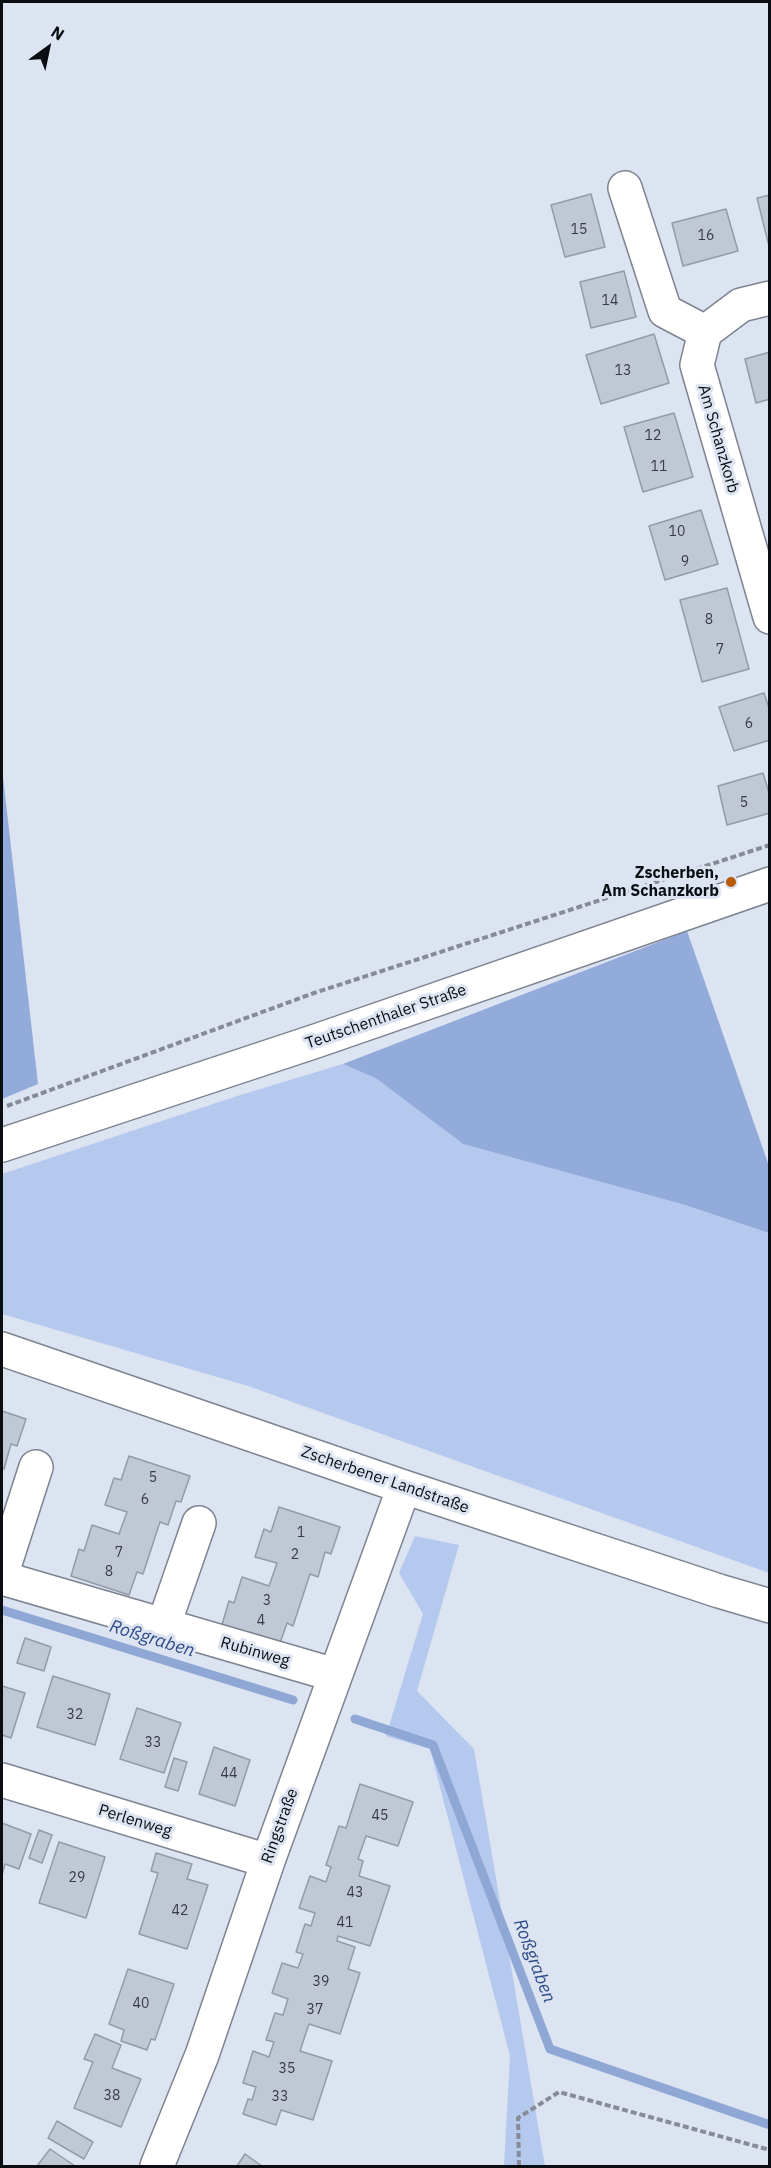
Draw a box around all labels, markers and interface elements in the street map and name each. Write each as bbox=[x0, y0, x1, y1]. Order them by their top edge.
north arrow bbox=[18, 18, 78, 78]
text: N bbox=[47, 21, 68, 44]
house number: 15 bbox=[571, 222, 587, 238]
house number: 16 bbox=[698, 228, 714, 244]
house number: 14 bbox=[602, 293, 618, 309]
house number: 13 bbox=[615, 363, 631, 379]
street label: Am Schanzkorb bbox=[693, 383, 743, 495]
house number: 12 bbox=[645, 428, 661, 444]
house number: 11 bbox=[651, 459, 667, 475]
house number: 10 bbox=[669, 524, 685, 540]
house number: 9 bbox=[681, 554, 689, 570]
house number: 8 bbox=[705, 612, 713, 628]
house number: 7 bbox=[716, 642, 724, 658]
house number: 6 bbox=[745, 716, 753, 732]
house number: 5 bbox=[740, 795, 748, 811]
place label: Zscherben, Am Schanzkorb bbox=[601, 863, 719, 901]
marker: Zscherben, Am Schanzkorb bbox=[724, 875, 738, 889]
street label: Teutschenthaler Straße bbox=[303, 980, 469, 1054]
street label: Zscherbener Landstraße bbox=[299, 1442, 471, 1518]
house number: 5 bbox=[149, 1470, 157, 1486]
house number: 6 bbox=[141, 1492, 149, 1508]
house number: 1 bbox=[297, 1525, 305, 1541]
house number: 7 bbox=[115, 1545, 123, 1561]
house number: 2 bbox=[291, 1547, 299, 1563]
house number: 8 bbox=[105, 1564, 113, 1580]
house number: 3 bbox=[263, 1593, 271, 1609]
house number: 4 bbox=[257, 1613, 265, 1629]
water label: Roßgraben bbox=[107, 1616, 197, 1662]
street label: Rubinweg bbox=[218, 1633, 292, 1671]
house number: 32 bbox=[67, 1707, 83, 1723]
house number: 33 bbox=[145, 1735, 161, 1751]
house number: 44 bbox=[221, 1766, 237, 1782]
street label: Ringstraße bbox=[258, 1786, 302, 1866]
street label: Perlenweg bbox=[96, 1801, 174, 1841]
house number: 45 bbox=[372, 1808, 388, 1824]
house number: 29 bbox=[69, 1870, 85, 1886]
house number: 43 bbox=[347, 1885, 363, 1901]
house number: 42 bbox=[172, 1903, 188, 1919]
house number: 41 bbox=[337, 1915, 353, 1931]
water label: Roßgraben bbox=[508, 1916, 560, 2006]
house number: 39 bbox=[313, 1974, 329, 1990]
house number: 40 bbox=[133, 1996, 149, 2012]
house number: 37 bbox=[307, 2002, 323, 2018]
house number: 35 bbox=[279, 2061, 295, 2077]
house number: 38 bbox=[104, 2088, 120, 2104]
house number: 33 bbox=[272, 2089, 288, 2105]

